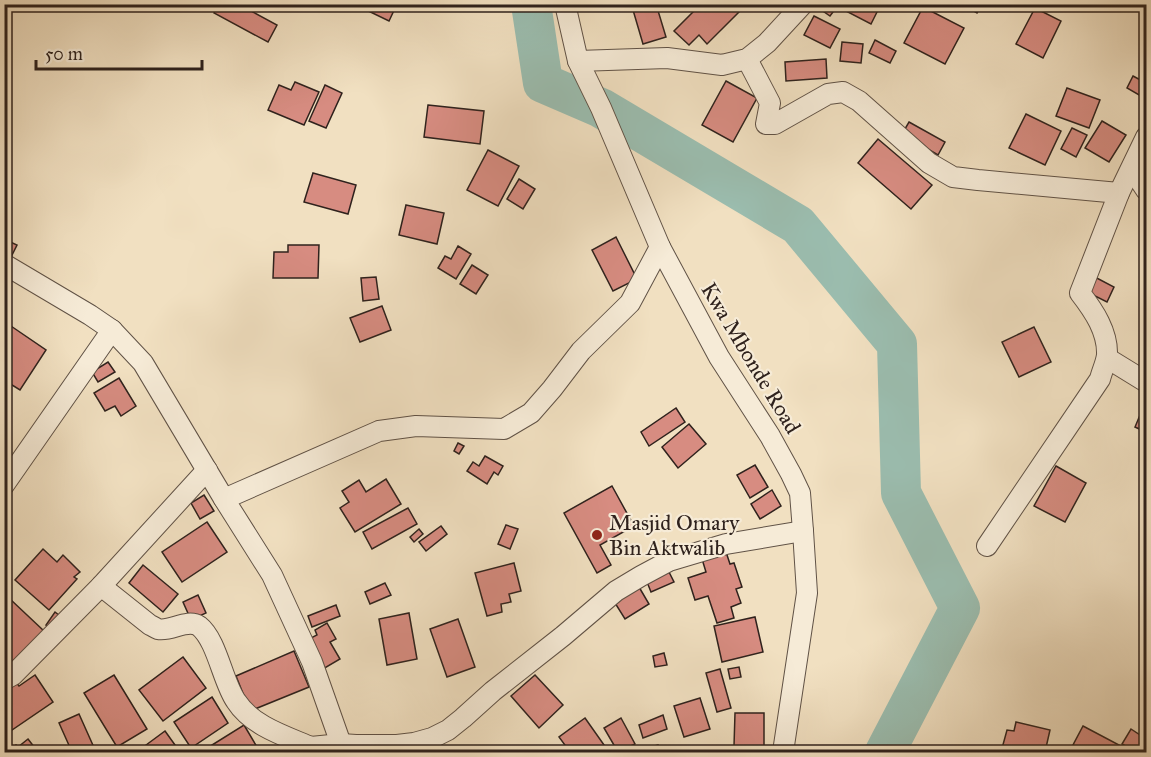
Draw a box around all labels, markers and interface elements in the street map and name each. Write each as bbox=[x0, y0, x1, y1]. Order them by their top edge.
scale bar bbox=[36, 33, 202, 71]
text: 50 m bbox=[45, 43, 83, 65]
street label: Kwa Mbonde Road bbox=[695, 278, 807, 438]
place label: Masjid Omary Bin Aktwalib bbox=[609, 509, 740, 561]
marker: Masjid Omary Bin Aktwalib bbox=[590, 528, 604, 542]

